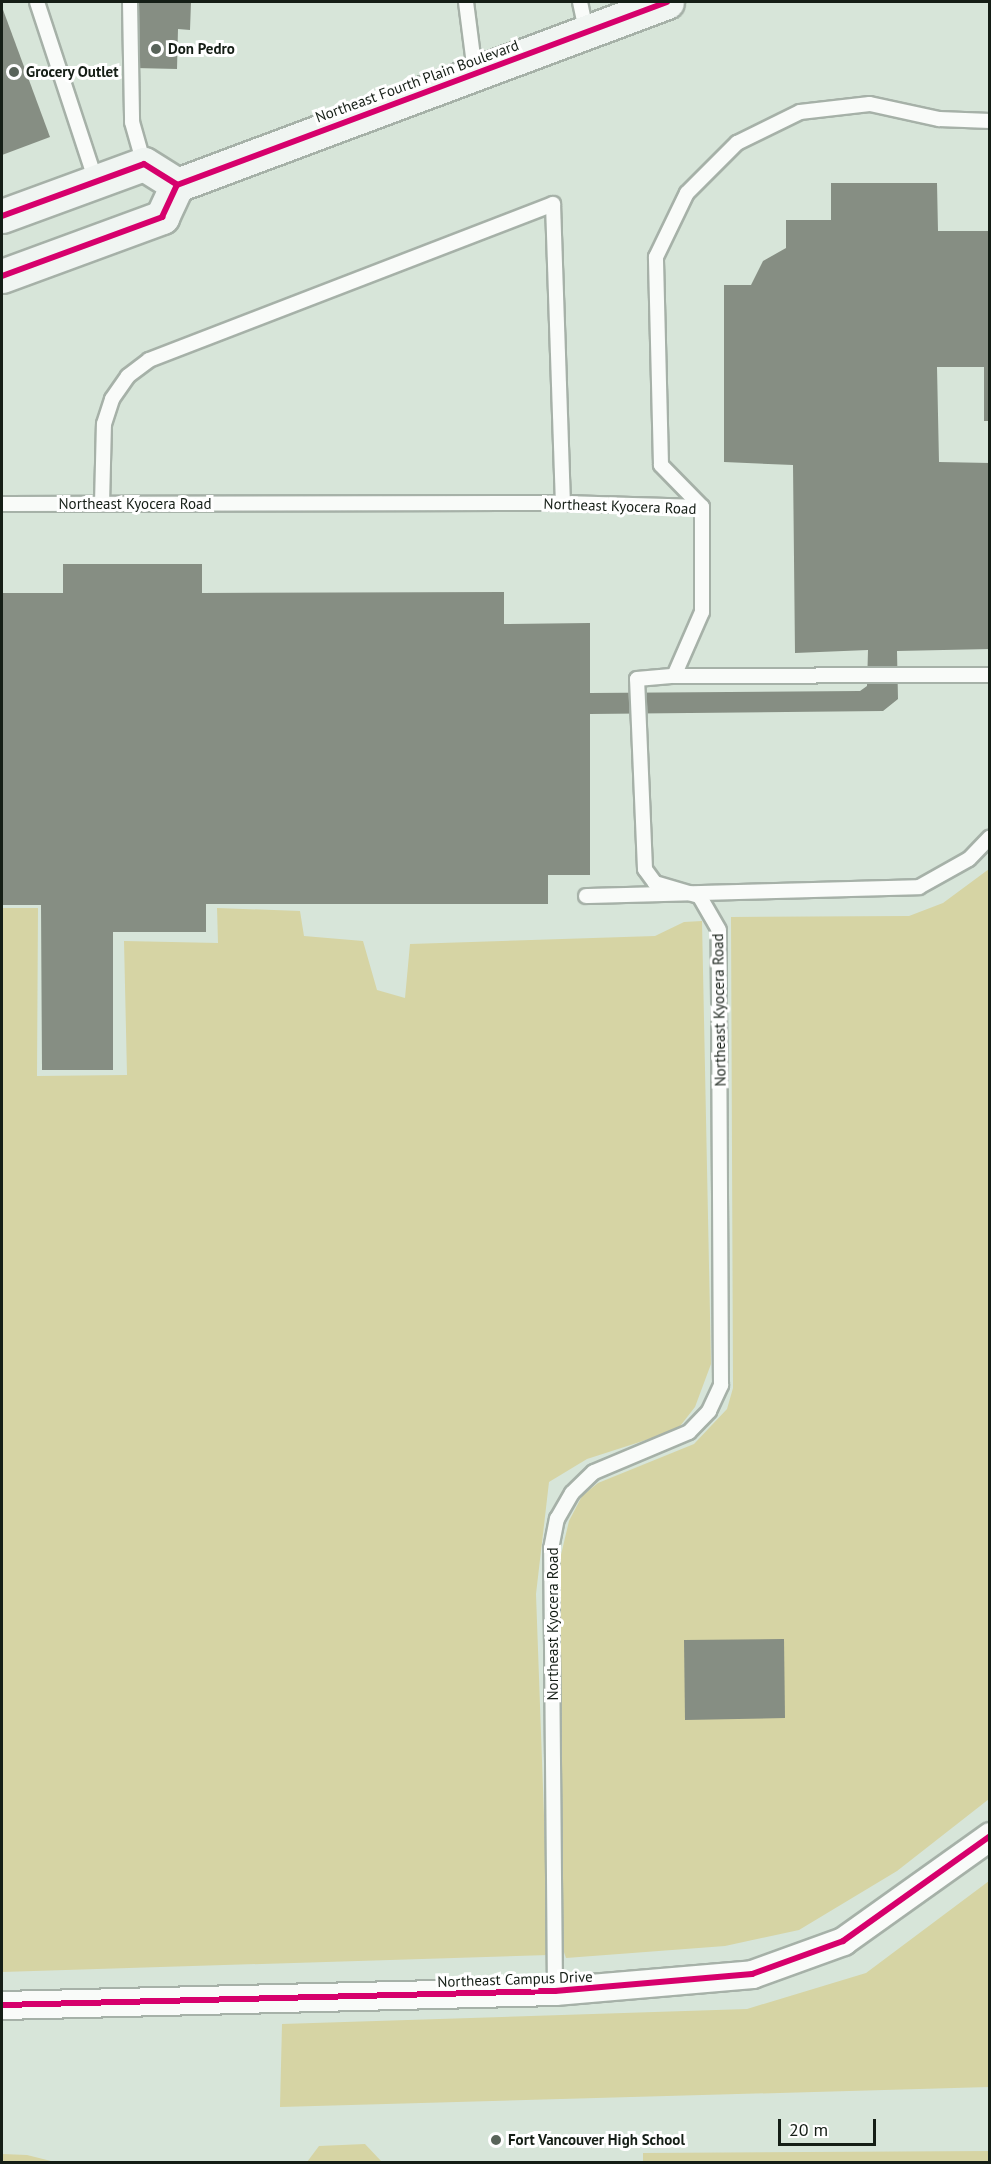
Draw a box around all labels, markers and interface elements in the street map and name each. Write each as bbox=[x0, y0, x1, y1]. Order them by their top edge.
street label: Northeast Fourth Plain Boulevard bbox=[313, 36, 521, 126]
place label: Don Pedro bbox=[168, 40, 235, 58]
marker: Don Pedro bbox=[149, 42, 163, 56]
place label: Grocery Outlet bbox=[26, 63, 119, 81]
marker: Grocery Outlet bbox=[7, 65, 21, 79]
street label: Northeast Kyocera Road bbox=[543, 494, 697, 518]
street label: Northeast Kyocera Road bbox=[59, 495, 211, 513]
street label: Northeast Kyocera Road bbox=[709, 933, 729, 1087]
street label: Northeast Kyocera Road bbox=[544, 1548, 562, 1700]
street label: Northeast Campus Drive bbox=[437, 1967, 593, 1991]
scale bar bbox=[781, 2107, 878, 2145]
text: 20 m bbox=[789, 2118, 828, 2141]
place label: Fort Vancouver High School bbox=[508, 2131, 685, 2149]
marker: Fort Vancouver High School bbox=[489, 2133, 503, 2147]

